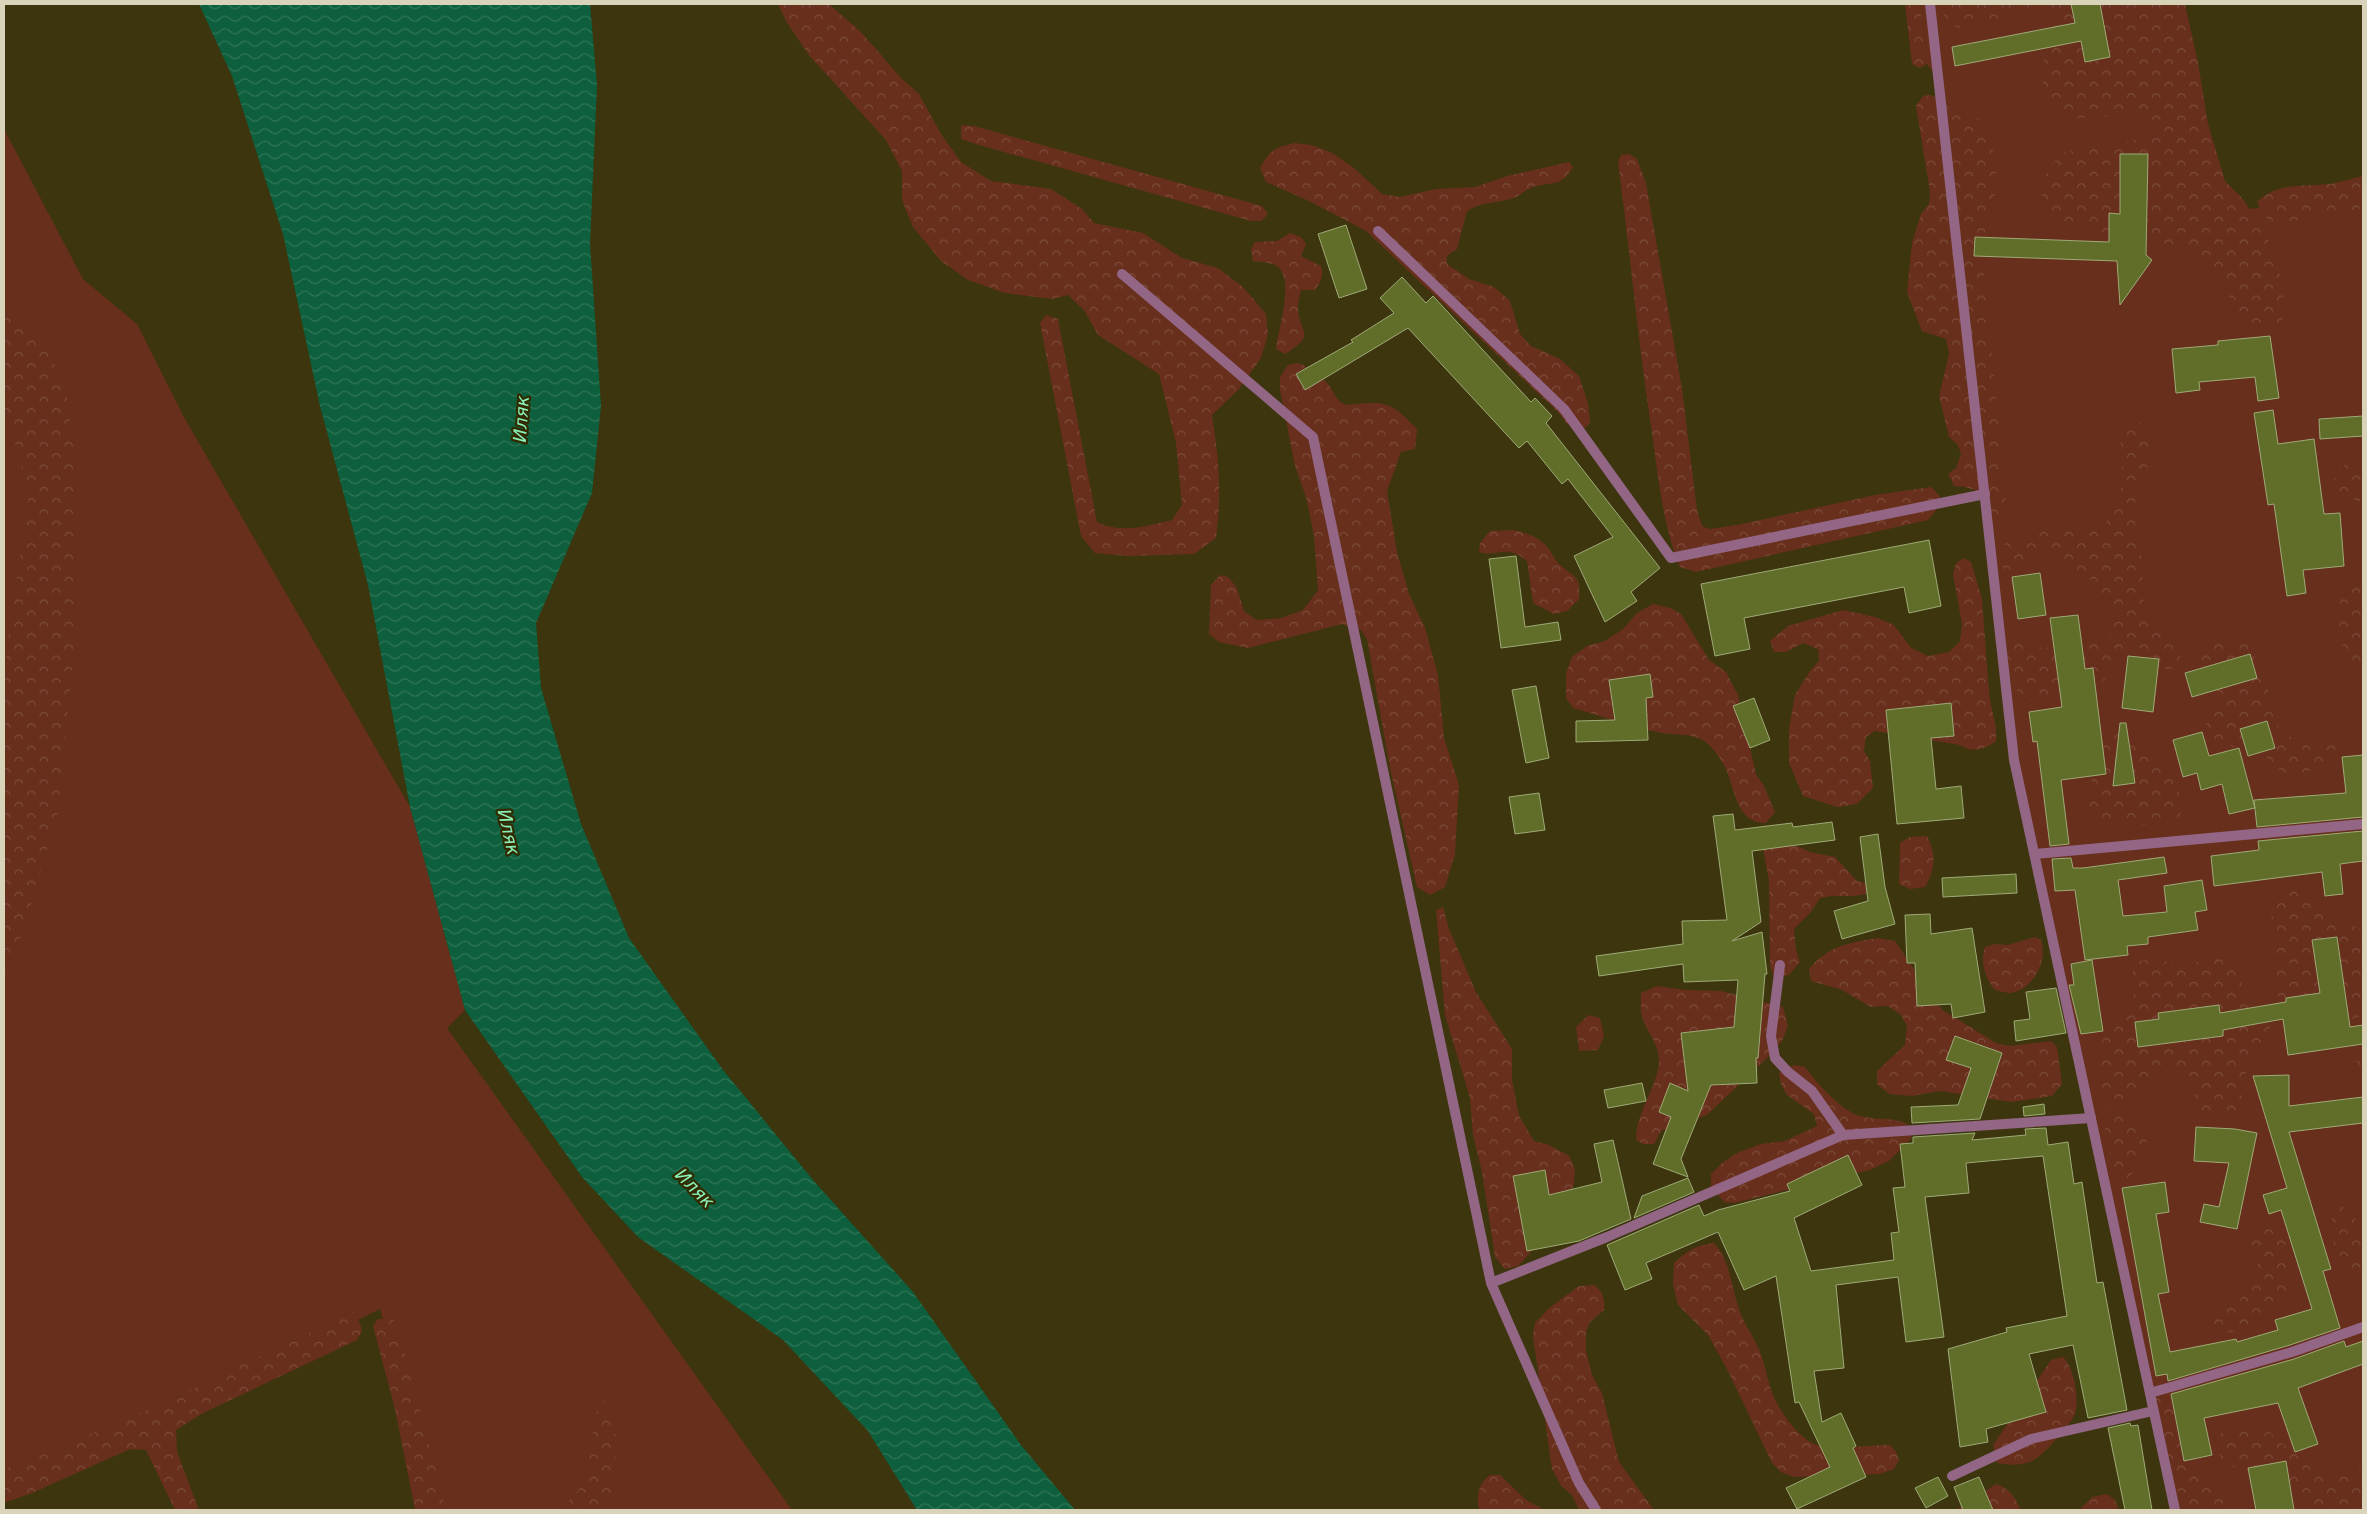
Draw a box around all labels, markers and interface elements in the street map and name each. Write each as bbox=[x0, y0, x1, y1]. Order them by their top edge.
water label: Иляк bbox=[509, 395, 533, 443]
water label: Иляк bbox=[494, 807, 525, 857]
water label: Иляк bbox=[671, 1164, 719, 1212]

